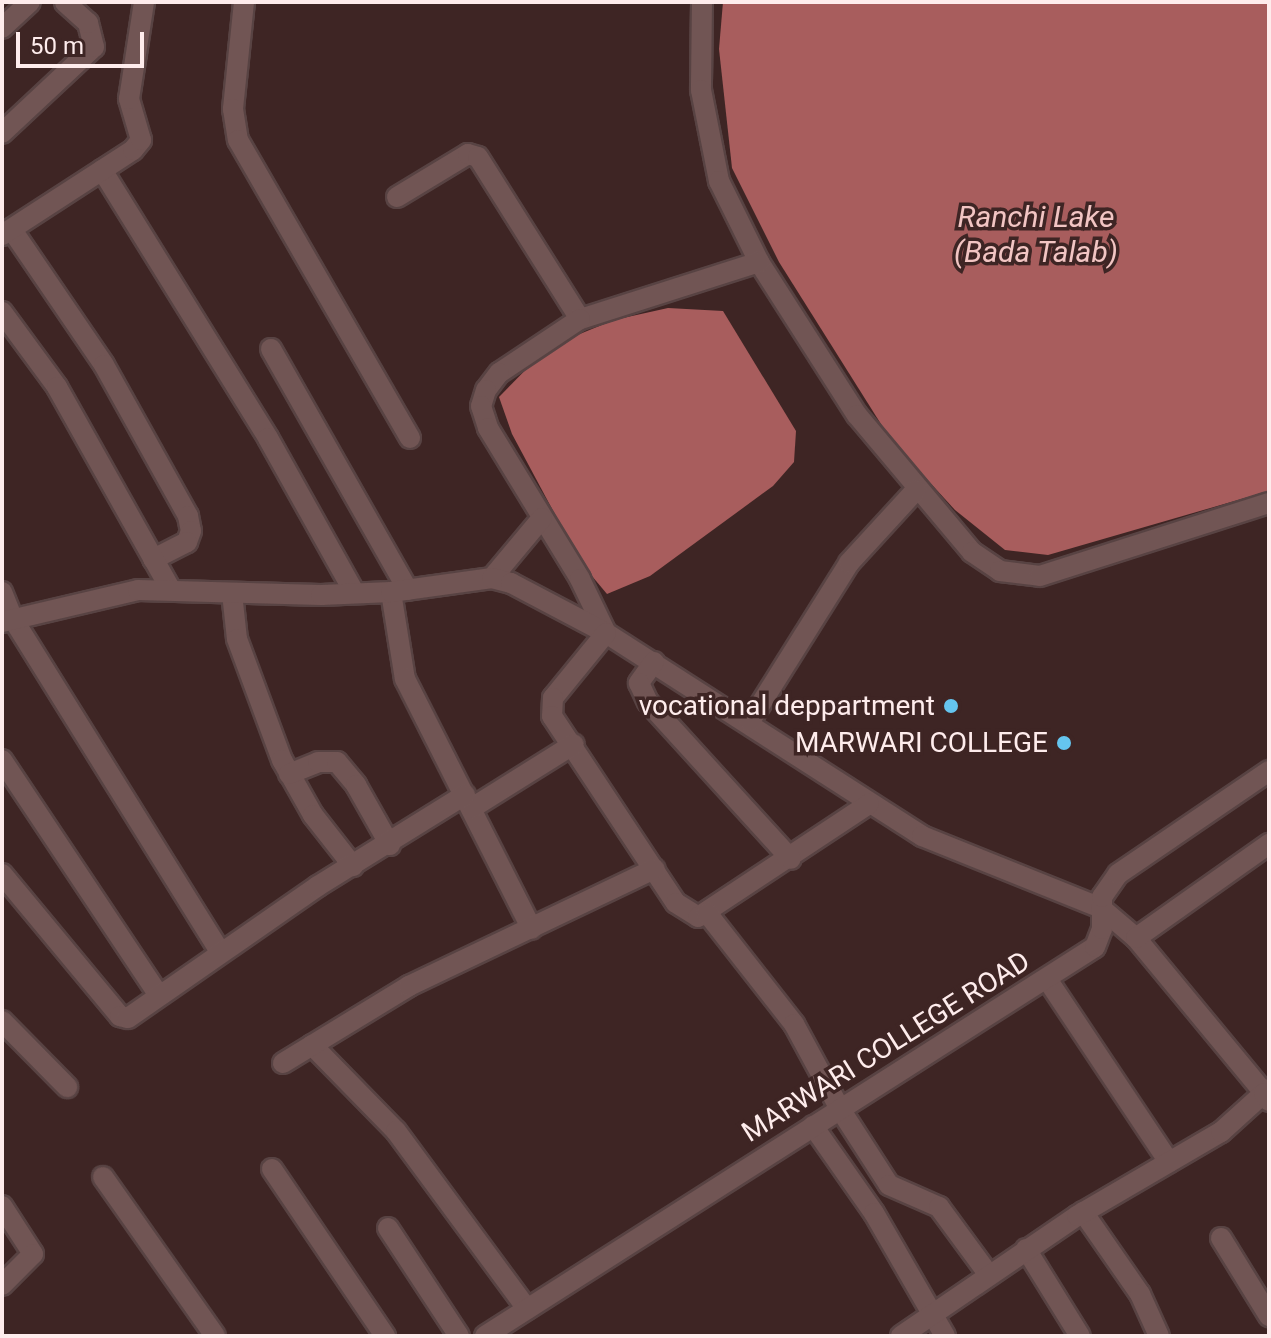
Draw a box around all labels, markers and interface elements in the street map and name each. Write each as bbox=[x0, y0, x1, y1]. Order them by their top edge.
scale bar bbox=[20, 16, 148, 66]
text: 50 m bbox=[30, 32, 84, 60]
water label: Ranchi Lake (Bada Talab) bbox=[954, 199, 1118, 270]
place label: vocational deppartment bbox=[639, 689, 935, 723]
marker: vocational deppartment bbox=[942, 697, 960, 715]
place label: MARWARI COLLEGE bbox=[795, 726, 1048, 760]
marker: MARWARI COLLEGE bbox=[1055, 734, 1073, 752]
street label: MARWARI COLLEGE ROAD bbox=[736, 945, 1036, 1149]

